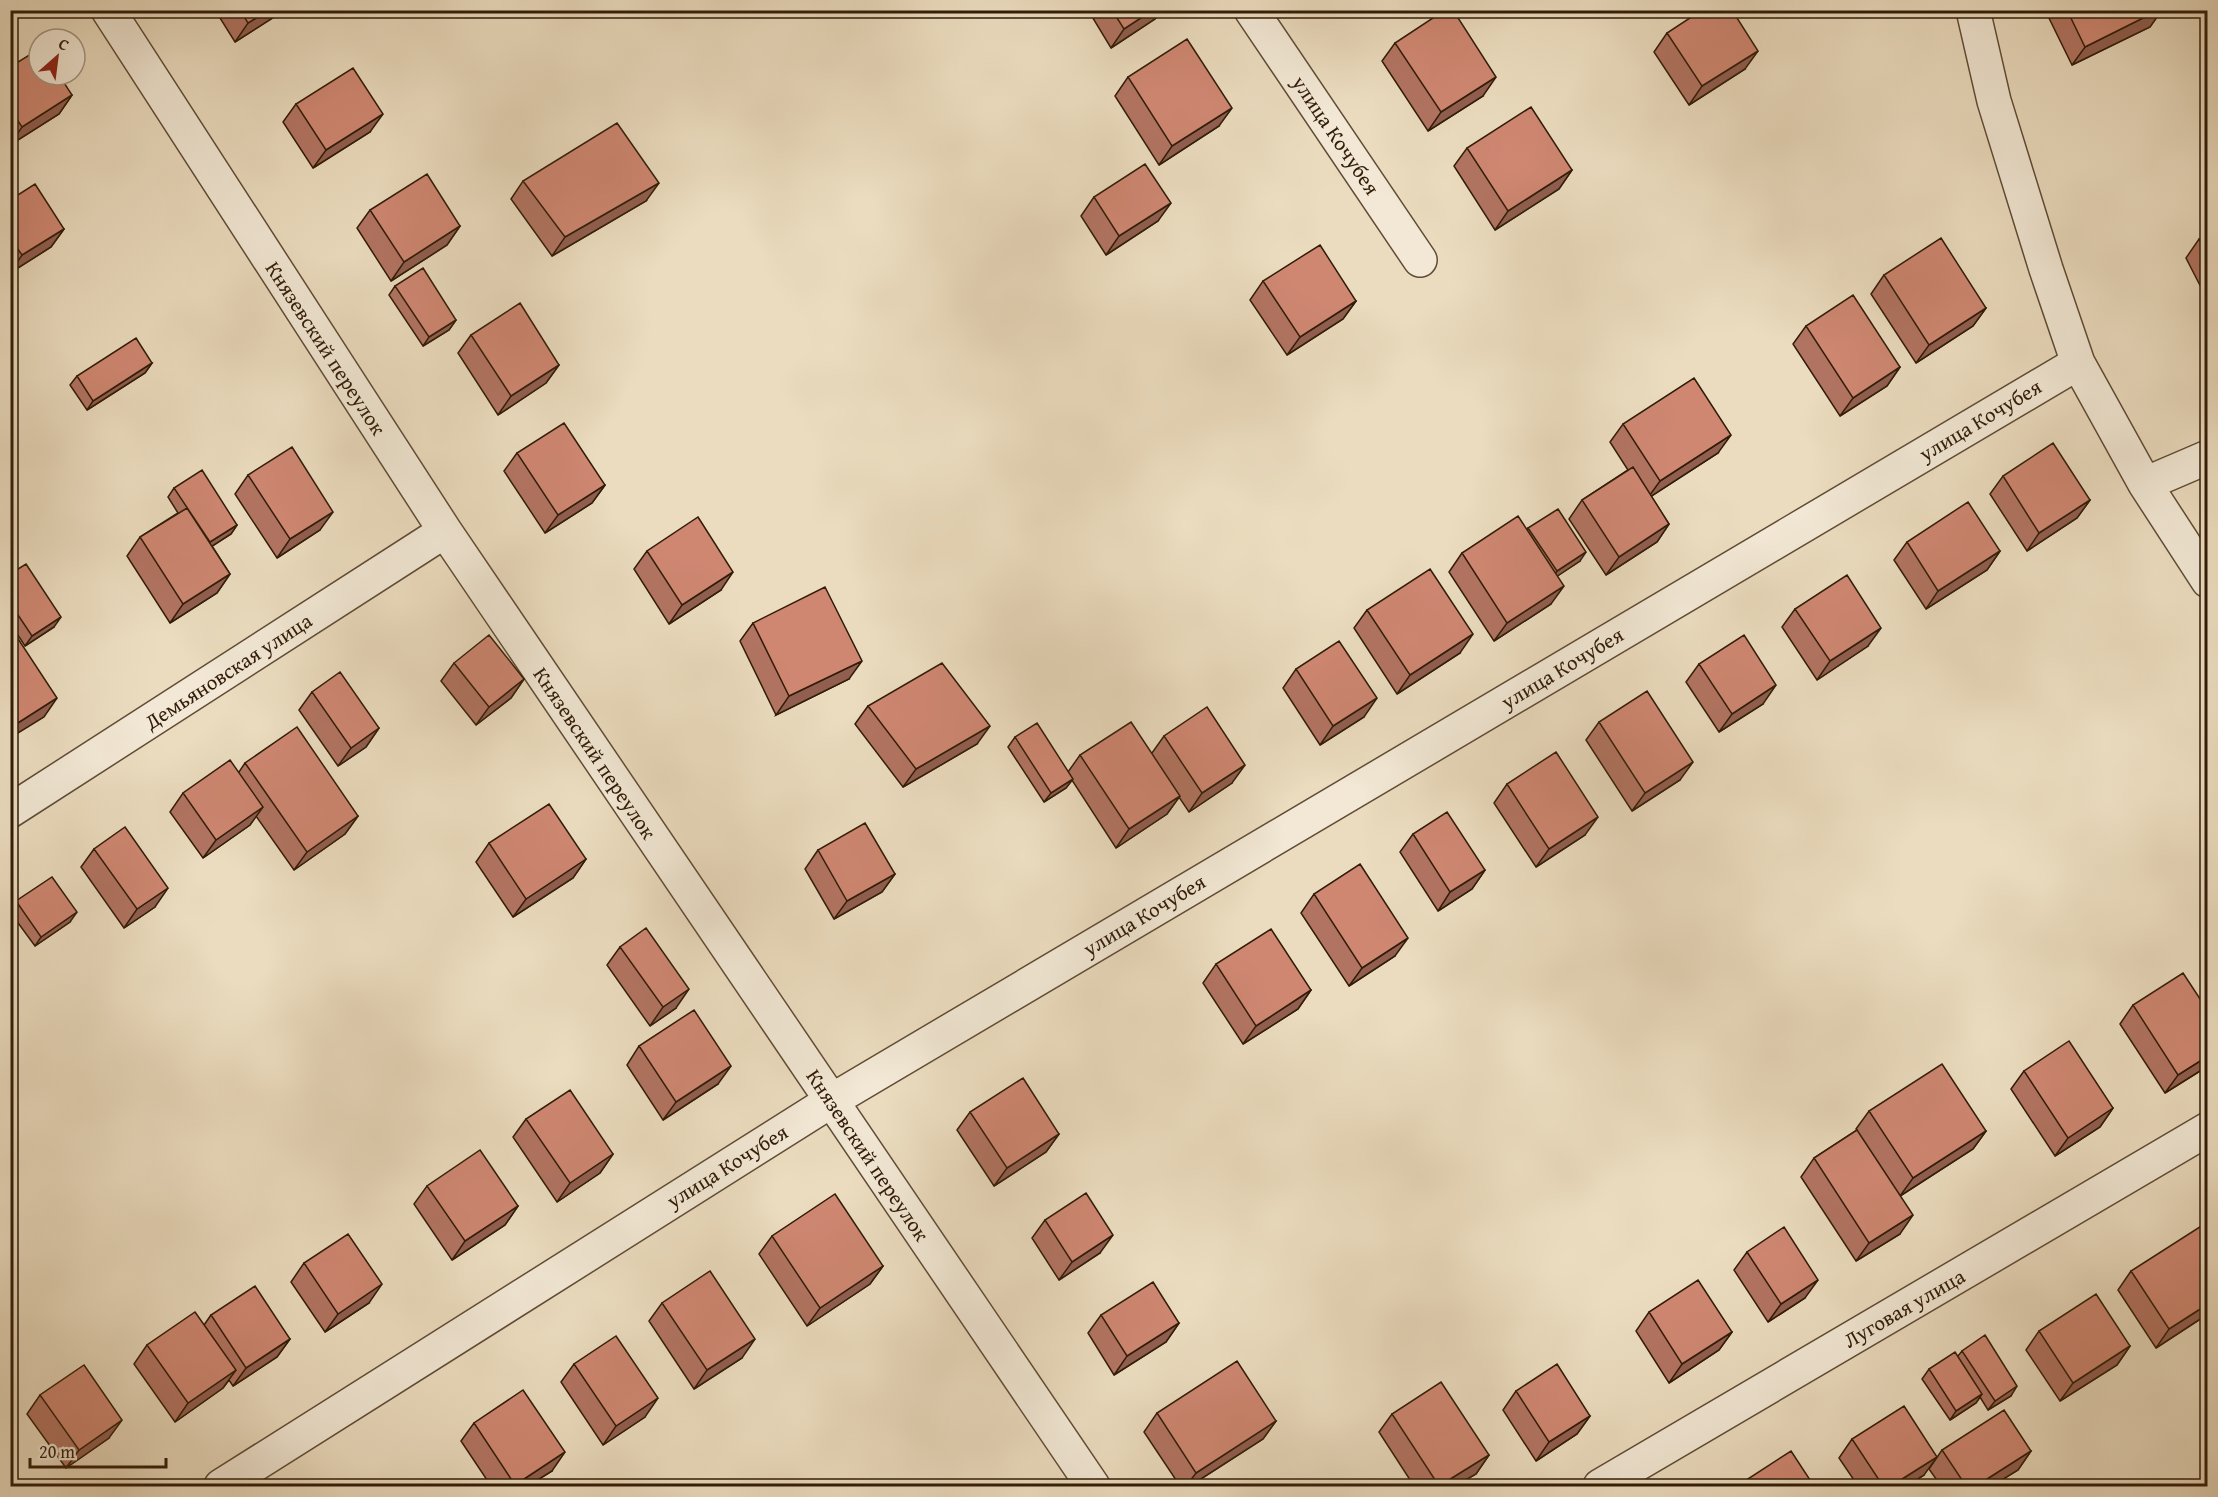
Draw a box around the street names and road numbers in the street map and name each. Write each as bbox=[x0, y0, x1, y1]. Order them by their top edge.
street label: улица Кочубея bbox=[1284, 68, 1388, 201]
street label: Князевский переулок bbox=[258, 255, 394, 441]
street label: улица Кочубея bbox=[1912, 371, 2047, 469]
street label: Демьяновская улица bbox=[137, 605, 318, 737]
street label: улица Кочубея bbox=[1494, 619, 1629, 717]
street label: Князевский переулок bbox=[526, 661, 664, 845]
street label: улица Кочубея bbox=[1076, 866, 1211, 964]
street label: Князевский переулок bbox=[799, 1063, 937, 1247]
street label: улица Кочубея bbox=[659, 1116, 794, 1216]
street label: Луговая улица bbox=[1837, 1261, 1971, 1355]

